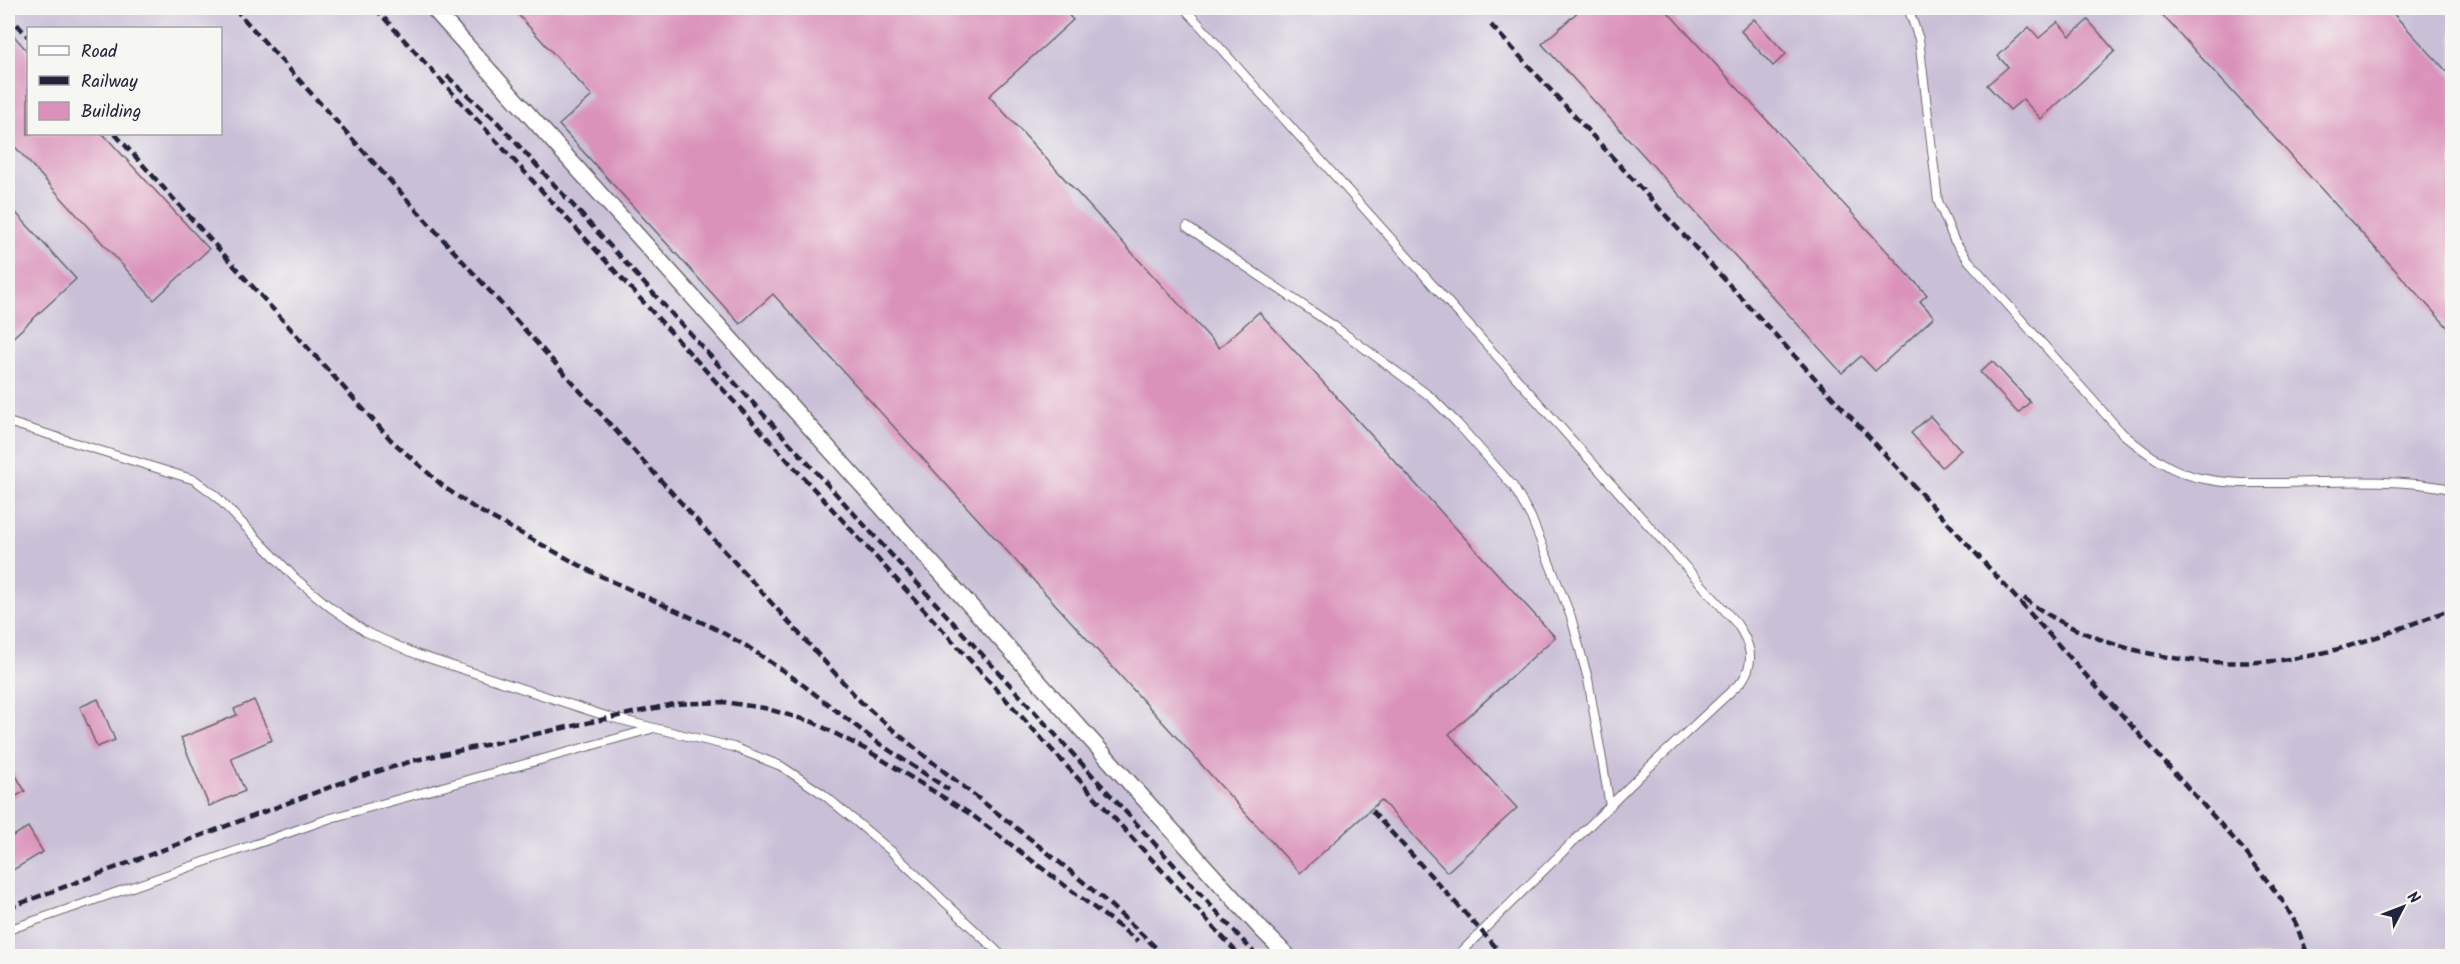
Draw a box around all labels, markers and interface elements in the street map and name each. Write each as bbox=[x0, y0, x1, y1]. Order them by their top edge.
legend bbox=[27, 27, 222, 135]
text: Road bbox=[81, 38, 118, 67]
text: Railway bbox=[81, 68, 138, 97]
text: Building bbox=[81, 98, 141, 127]
north arrow bbox=[2373, 877, 2433, 937]
text: N bbox=[2400, 886, 2426, 910]

